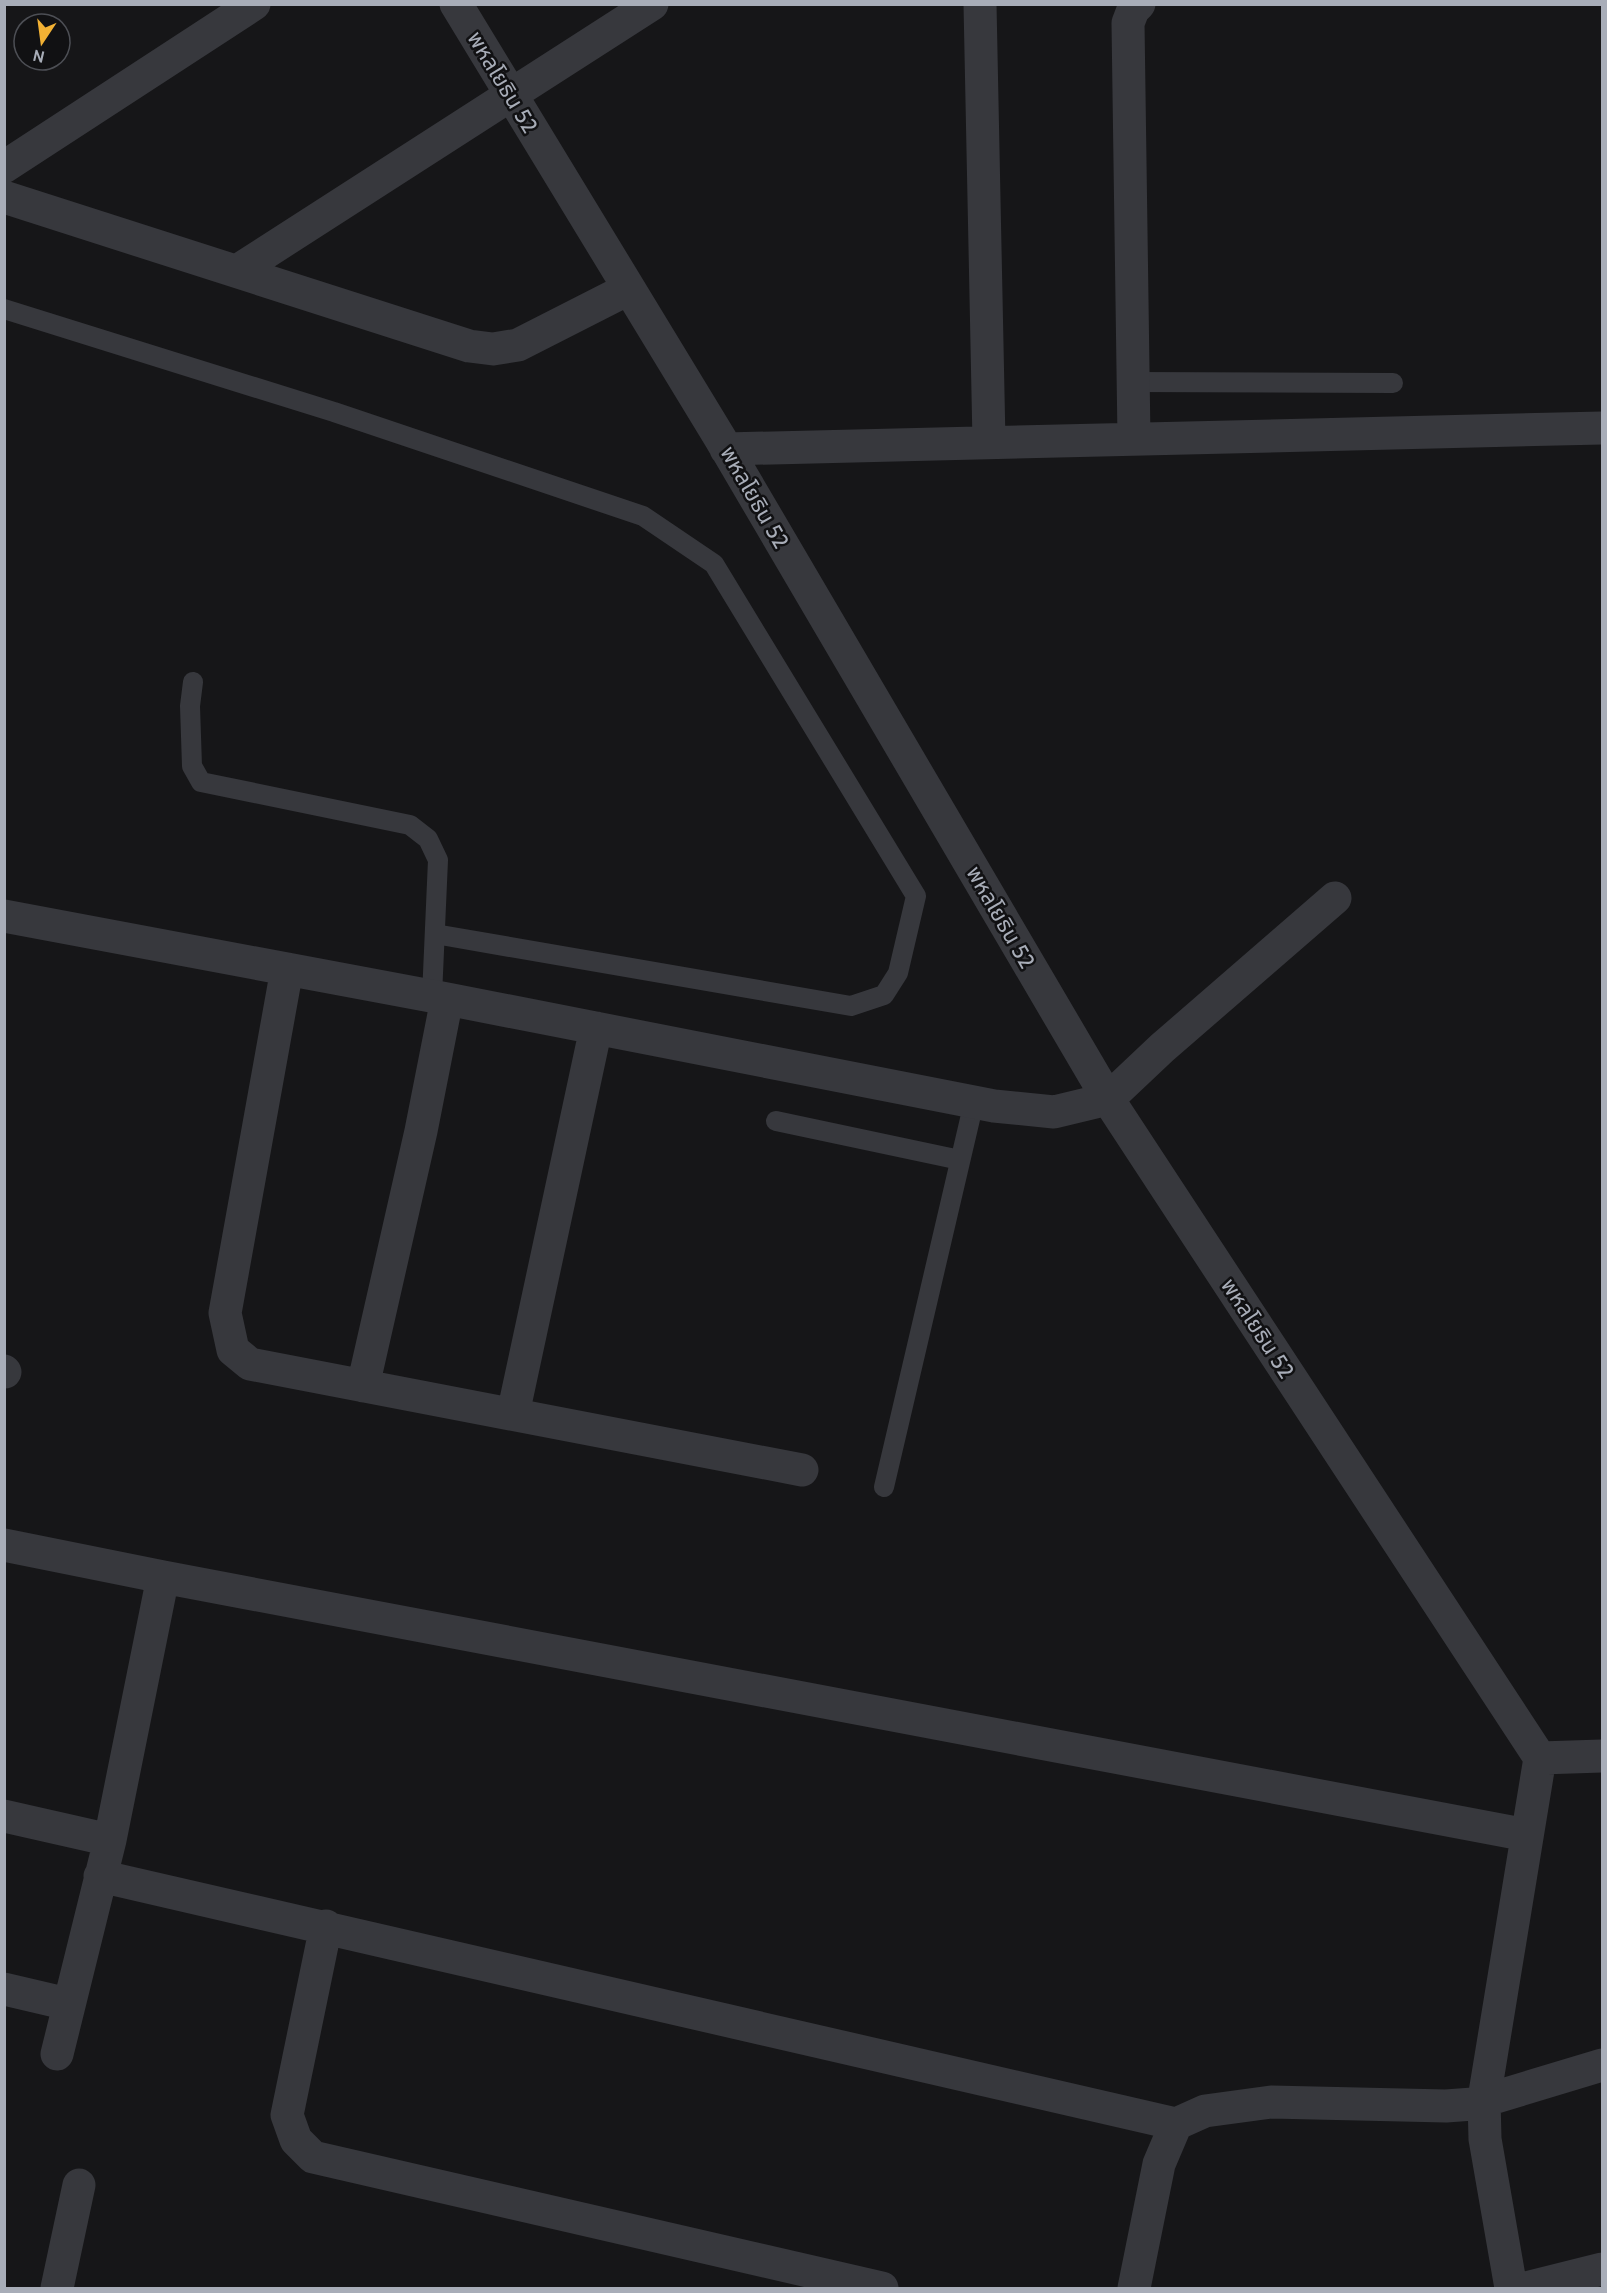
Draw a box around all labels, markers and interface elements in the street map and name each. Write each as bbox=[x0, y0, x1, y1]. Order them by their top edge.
north arrow bbox=[12, 12, 72, 72]
street label: พหลโยธิน 52 bbox=[462, 27, 543, 138]
text: N bbox=[31, 46, 46, 67]
street label: พหลโยธิน 52 bbox=[714, 441, 795, 553]
street label: พหลโยธิน 52 bbox=[960, 861, 1041, 973]
street label: พหลโยธิน 52 bbox=[1215, 1273, 1300, 1383]

